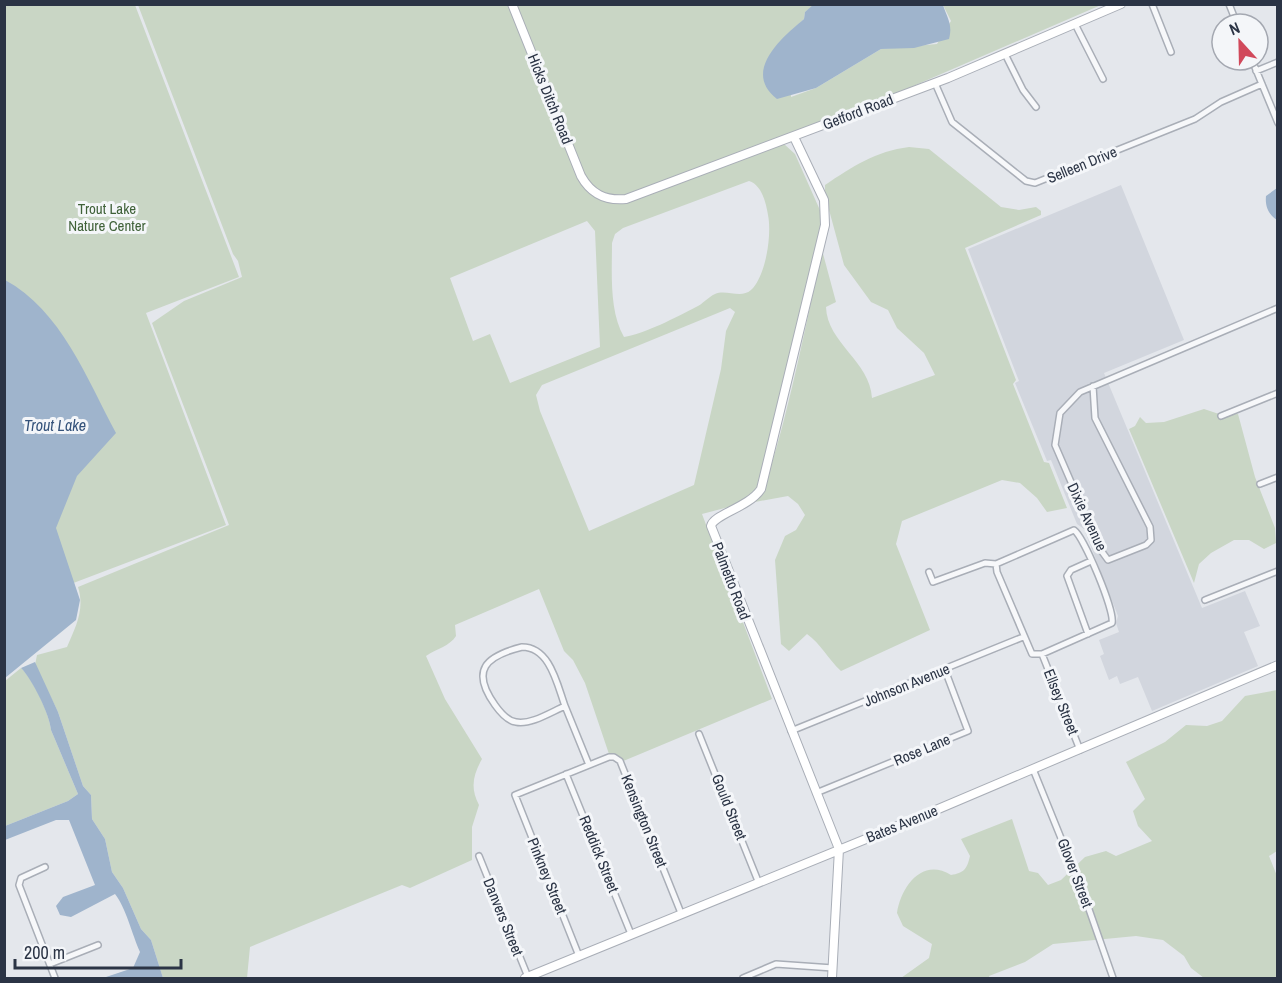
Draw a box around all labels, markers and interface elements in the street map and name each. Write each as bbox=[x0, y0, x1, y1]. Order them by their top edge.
north arrow bbox=[1210, 12, 1270, 72]
text: N bbox=[1226, 16, 1243, 40]
street label: Hicks Ditch Road bbox=[523, 51, 578, 147]
street label: Getford Road bbox=[820, 88, 896, 135]
street label: Selleen Drive bbox=[1044, 141, 1120, 188]
park label: Trout Lake Nature Center bbox=[68, 198, 146, 236]
water label: Trout Lake bbox=[24, 414, 86, 436]
street label: Dixie Avenue bbox=[1063, 479, 1112, 554]
street label: Palmetto Road bbox=[707, 539, 756, 623]
street label: Johnson Avenue bbox=[861, 658, 953, 711]
street label: Ellsey Street bbox=[1039, 666, 1084, 738]
street label: Rose Lane bbox=[890, 728, 953, 771]
street label: Kensington Street bbox=[616, 771, 673, 871]
street label: Gould Street bbox=[707, 771, 752, 843]
street label: Bates Avenue bbox=[863, 800, 941, 847]
street label: Reddick Street bbox=[574, 812, 625, 896]
street label: Pinkney Street bbox=[523, 834, 573, 918]
street label: Glover Street bbox=[1053, 835, 1098, 911]
street label: Danvers Street bbox=[478, 875, 529, 959]
scale bar bbox=[15, 932, 182, 970]
text: 200 m bbox=[24, 940, 65, 965]

